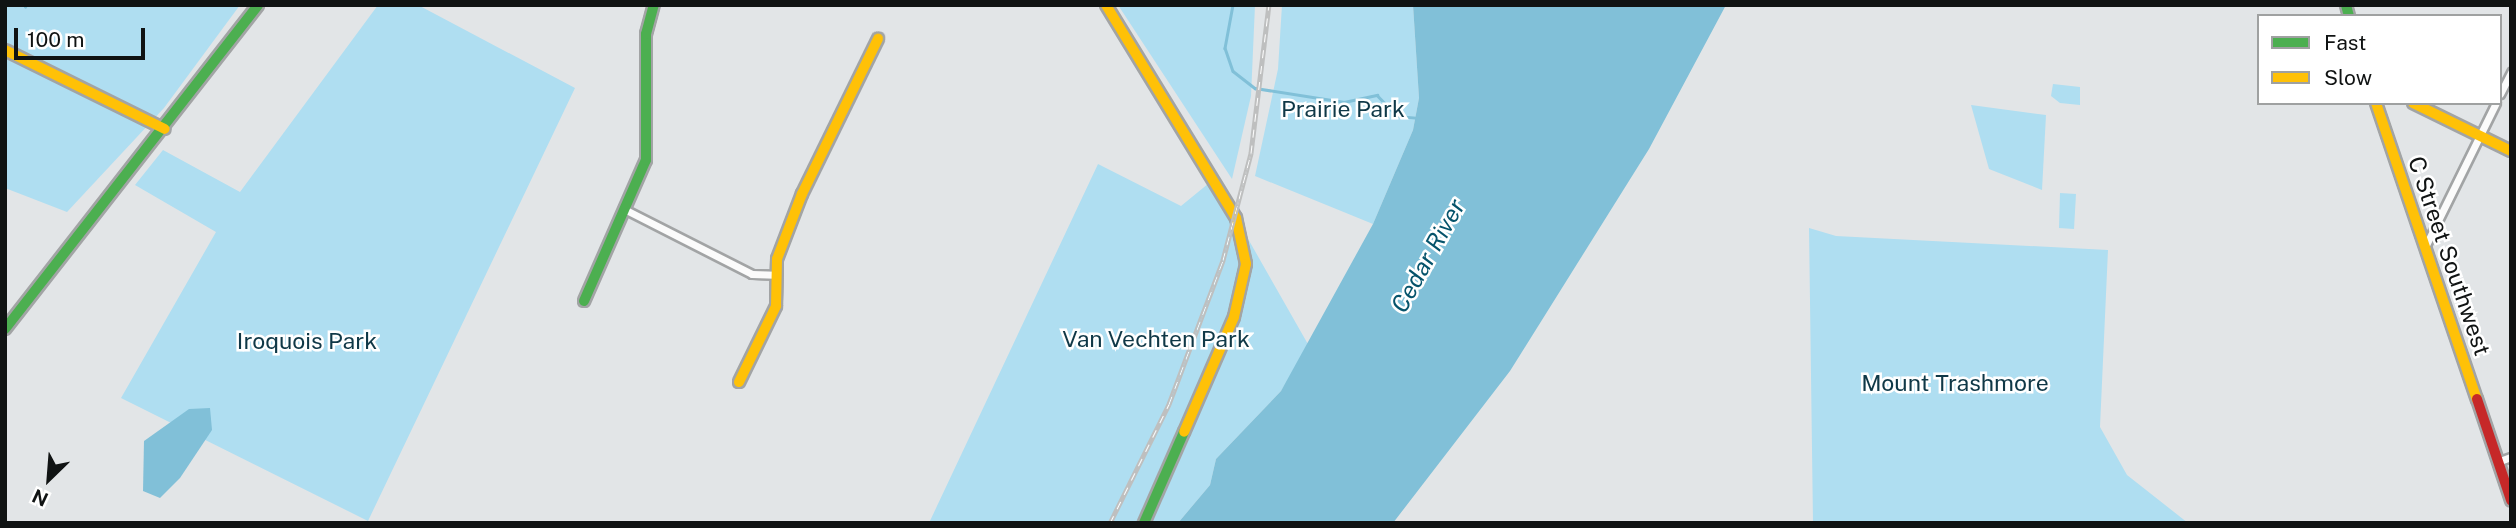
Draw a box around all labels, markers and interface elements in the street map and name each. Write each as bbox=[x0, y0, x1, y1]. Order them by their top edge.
scale bar bbox=[18, 14, 149, 58]
legend bbox=[2257, 14, 2502, 105]
text: 100 m bbox=[27, 27, 84, 52]
text: Fast bbox=[2324, 30, 2366, 55]
text: Slow bbox=[2324, 65, 2372, 90]
park label: Prairie Park bbox=[1281, 95, 1405, 123]
street label: C Street Southwest bbox=[2402, 153, 2496, 359]
water label: Cedar River bbox=[1385, 194, 1471, 318]
park label: Van Vechten Park bbox=[1062, 325, 1250, 353]
park label: Iroquois Park bbox=[237, 327, 377, 355]
park label: Mount Trashmore bbox=[1861, 369, 2049, 397]
north arrow bbox=[14, 444, 84, 514]
text: N bbox=[29, 485, 52, 511]

